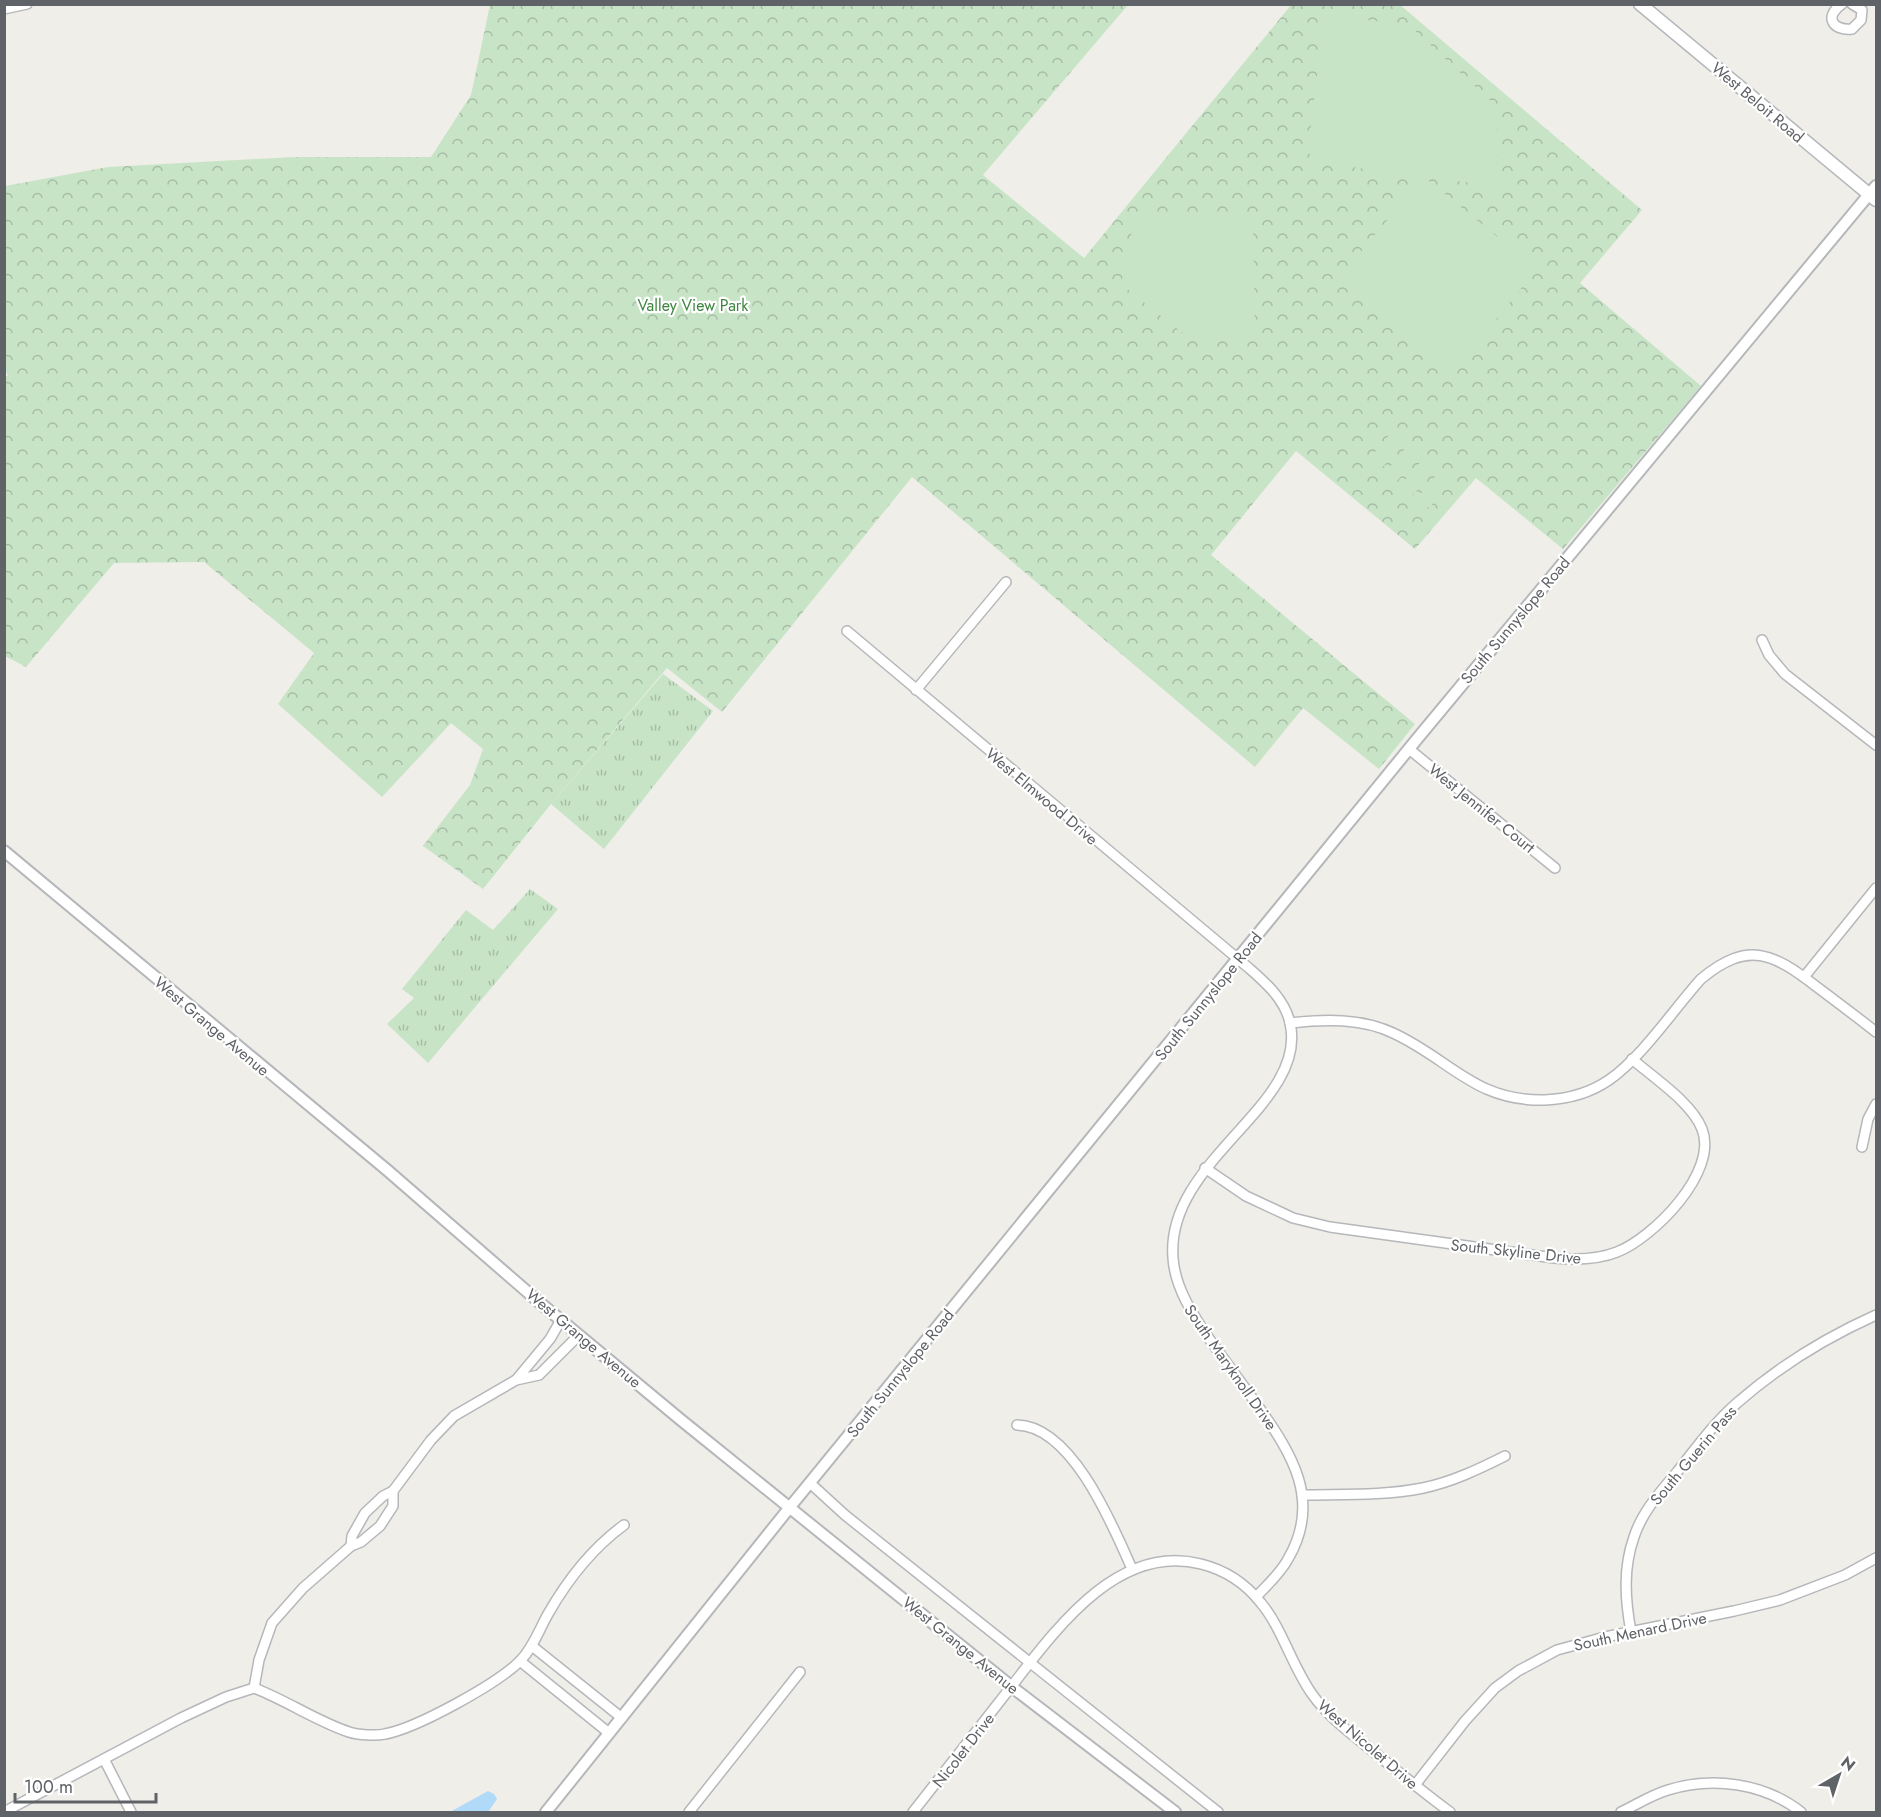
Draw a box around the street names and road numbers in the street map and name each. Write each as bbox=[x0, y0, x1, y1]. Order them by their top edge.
street label: West Beloit Road bbox=[1706, 57, 1809, 148]
street label: South Sunnyslope Road bbox=[1455, 552, 1575, 689]
street label: West Elmwood Drive bbox=[981, 742, 1103, 850]
street label: West Jennifer Court bbox=[1423, 758, 1540, 859]
street label: South Sunnyslope Road bbox=[1149, 927, 1267, 1065]
street label: West Grange Avenue bbox=[149, 971, 274, 1081]
street label: South Skyline Drive bbox=[1450, 1233, 1582, 1270]
street label: West Grange Avenue bbox=[521, 1283, 646, 1393]
street label: South Maryknoll Drive bbox=[1179, 1300, 1283, 1435]
street label: South Sunnyslope Road bbox=[841, 1304, 959, 1442]
street label: South Guerin Pass bbox=[1645, 1401, 1742, 1510]
street label: West Grange Avenue bbox=[898, 1591, 1024, 1700]
street label: South Menard Drive bbox=[1572, 1606, 1709, 1657]
street label: West Nicolet Drive bbox=[1312, 1694, 1423, 1795]
street label: Nicolet Drive bbox=[927, 1708, 1000, 1792]

